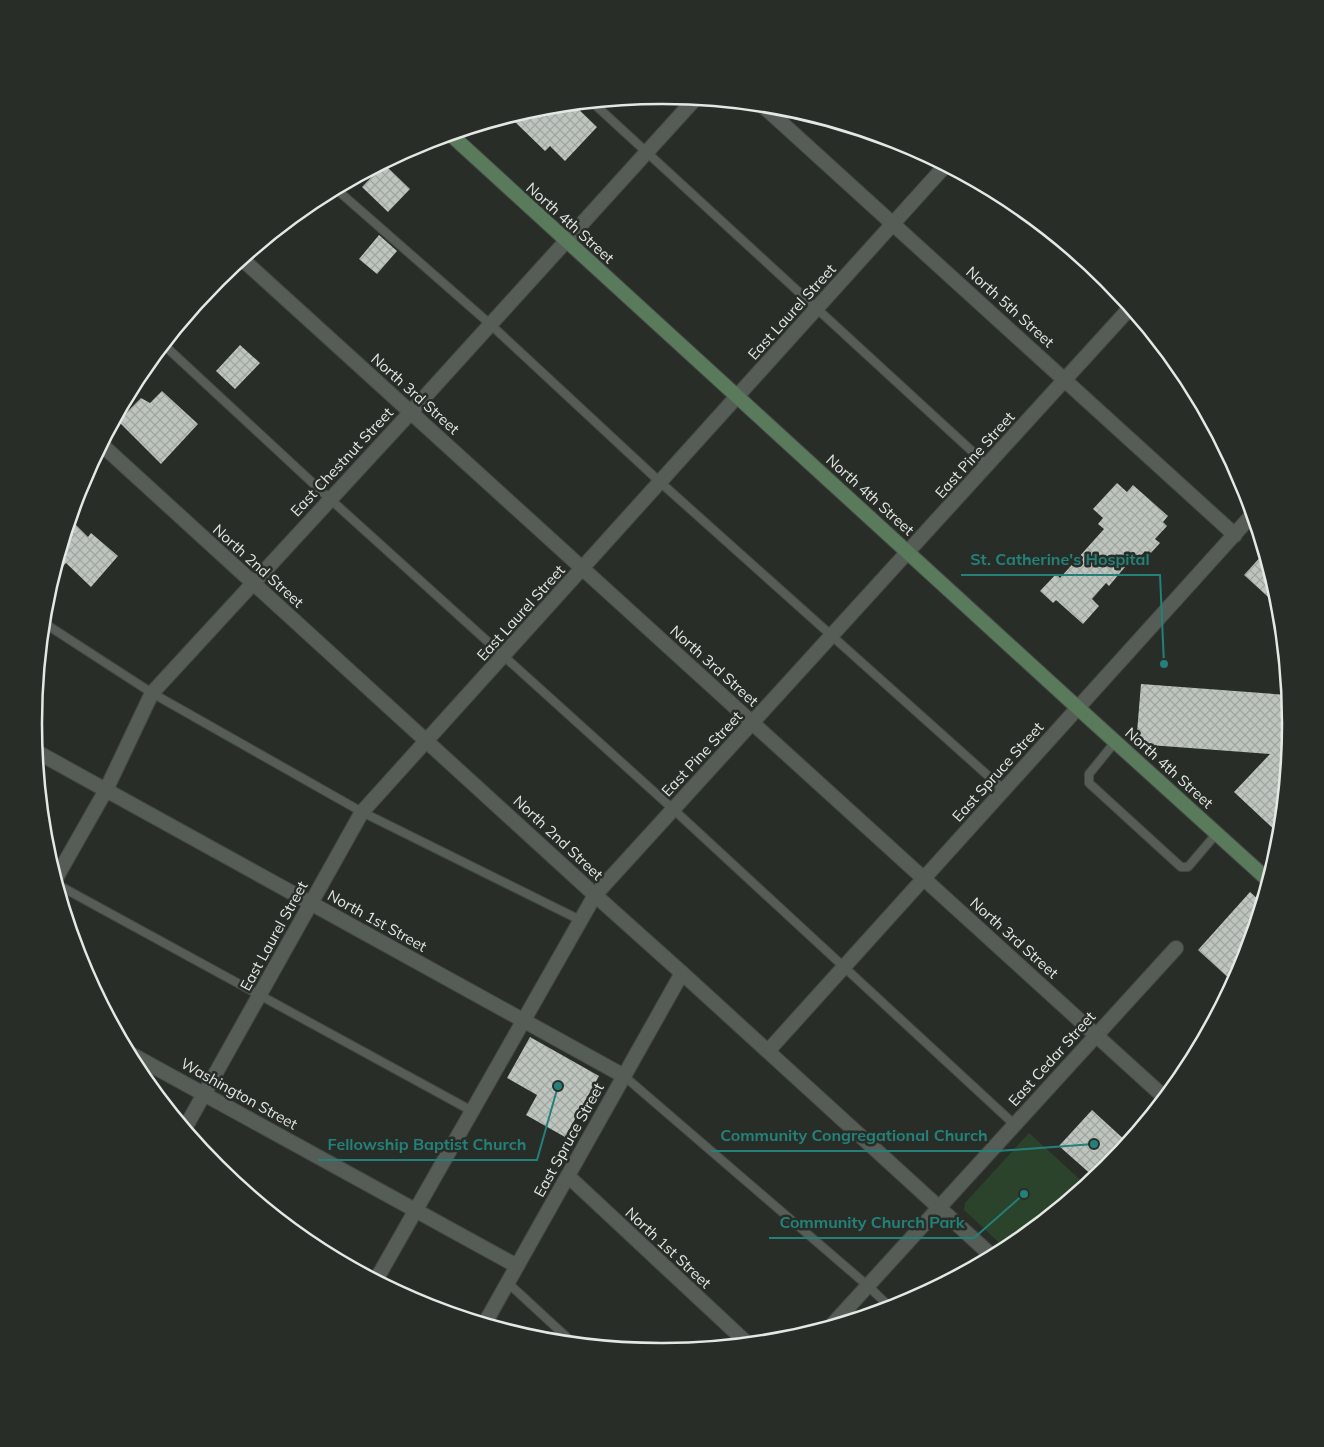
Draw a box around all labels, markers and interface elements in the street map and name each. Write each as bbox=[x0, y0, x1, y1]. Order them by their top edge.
street label: North 4th Street bbox=[522, 178, 618, 267]
street label: East Laurel Street bbox=[744, 260, 840, 364]
street label: North 5th Street bbox=[962, 262, 1058, 351]
street label: North 3rd Street bbox=[367, 349, 463, 438]
street label: East Chestnut Street bbox=[286, 403, 397, 520]
street label: East Pine Street bbox=[931, 407, 1018, 502]
street label: North 4th Street bbox=[822, 450, 918, 539]
street label: North 2nd Street bbox=[209, 520, 308, 611]
callout: St. Catherine's Hospital bbox=[961, 544, 1160, 575]
text: St. Catherine's Hospital bbox=[970, 549, 1150, 569]
street label: East Laurel Street bbox=[473, 561, 569, 665]
street label: North 3rd Street bbox=[666, 621, 762, 710]
street label: East Pine Street bbox=[657, 707, 746, 800]
street label: East Spruce Street bbox=[948, 718, 1047, 825]
street label: North 4th Street bbox=[1121, 723, 1217, 812]
street label: North 2nd Street bbox=[510, 791, 607, 884]
street label: East Laurel Street bbox=[236, 878, 312, 994]
street label: North 1st Street bbox=[324, 885, 430, 956]
street label: North 3rd Street bbox=[966, 893, 1062, 982]
street label: East Cedar Street bbox=[1004, 1007, 1099, 1110]
street label: Washington Street bbox=[178, 1054, 301, 1133]
street label: East Spruce Street bbox=[529, 1079, 608, 1200]
callout: Community Congregational Church bbox=[711, 1120, 998, 1151]
text: Community Congregational Church bbox=[720, 1125, 988, 1145]
callout: Fellowship Baptist Church bbox=[318, 1129, 537, 1160]
text: Fellowship Baptist Church bbox=[328, 1134, 526, 1154]
street label: North 1st Street bbox=[621, 1203, 715, 1292]
callout: Community Church Park bbox=[769, 1207, 974, 1238]
text: Community Church Park bbox=[780, 1212, 966, 1232]

